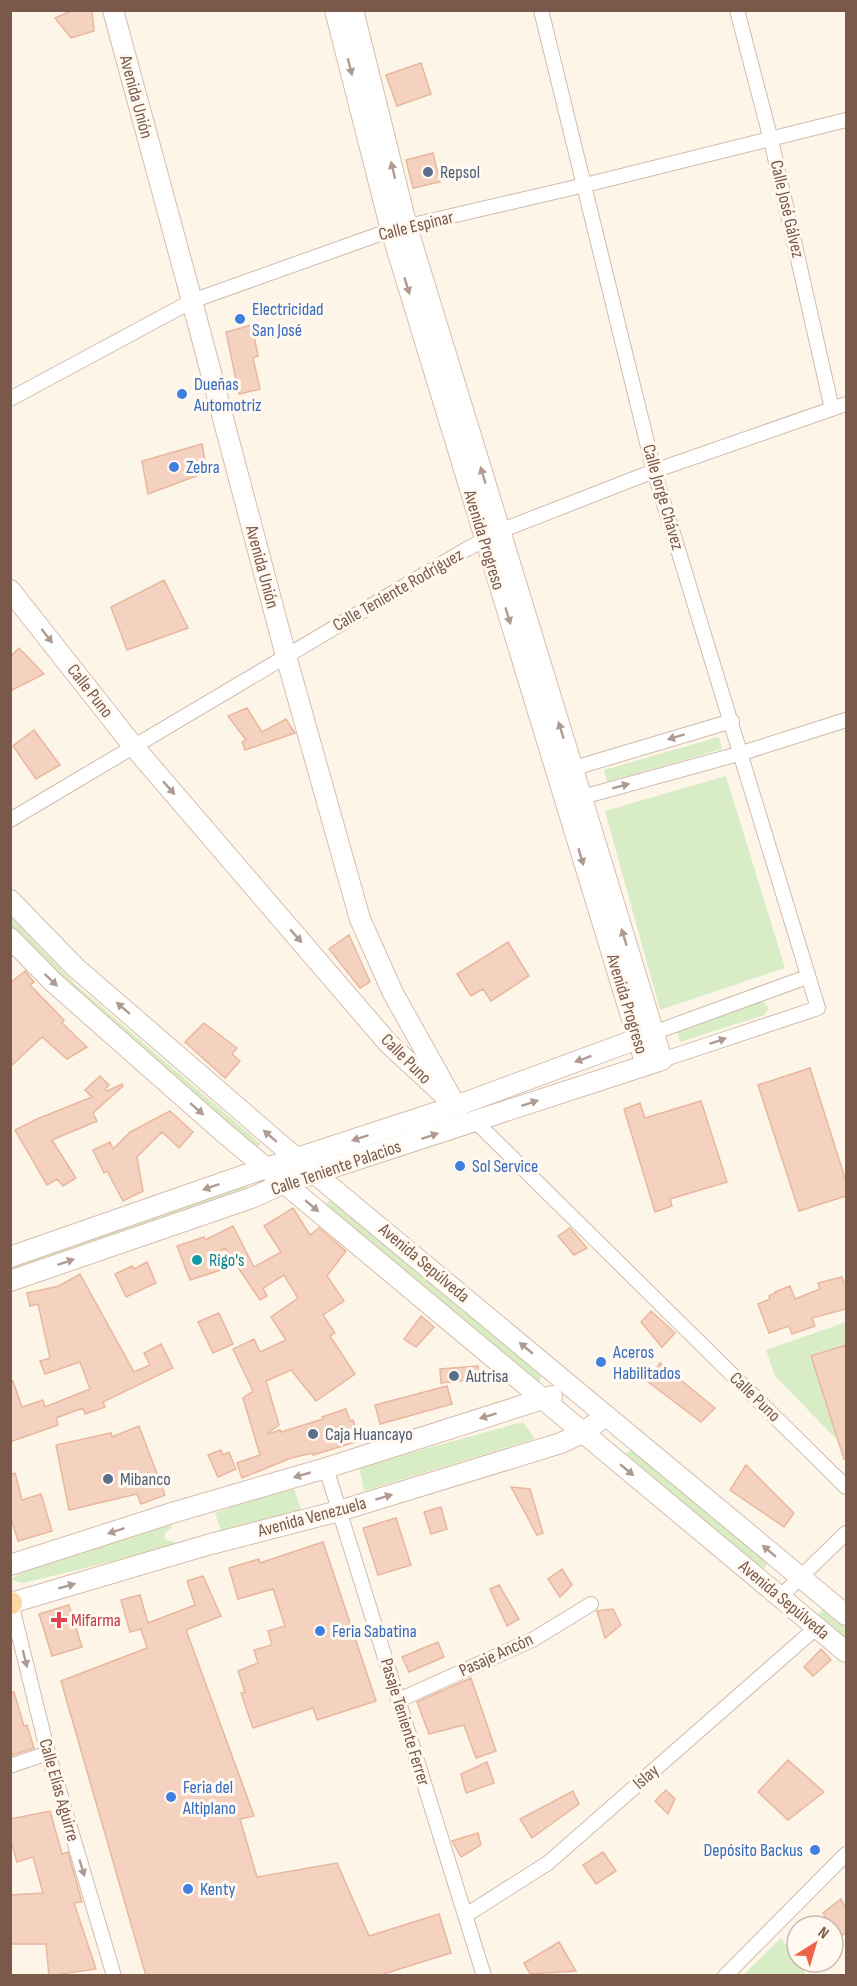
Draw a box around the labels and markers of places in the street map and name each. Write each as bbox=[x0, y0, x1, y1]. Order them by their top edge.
place label: Repsol bbox=[440, 162, 480, 183]
marker: Repsol bbox=[421, 165, 435, 179]
place label: Electricidad San José bbox=[252, 299, 324, 341]
marker: Electricidad San José bbox=[233, 312, 247, 326]
place label: Dueñas Automotriz bbox=[193, 374, 262, 416]
marker: Dueñas Automotriz bbox=[175, 387, 189, 401]
place label: Zebra bbox=[186, 457, 220, 478]
marker: Zebra bbox=[167, 460, 181, 474]
place label: Sol Service bbox=[472, 1156, 538, 1177]
marker: Sol Service bbox=[453, 1159, 467, 1173]
place label: Rigo's bbox=[209, 1250, 245, 1271]
marker: Rigo's bbox=[190, 1253, 204, 1267]
place label: Aceros Habilitados bbox=[612, 1342, 681, 1384]
marker: Aceros Habilitados bbox=[594, 1355, 608, 1369]
place label: Autrisa bbox=[465, 1366, 509, 1387]
marker: Autrisa bbox=[447, 1369, 461, 1383]
place label: Caja Huancayo bbox=[325, 1424, 413, 1445]
marker: Caja Huancayo bbox=[306, 1427, 320, 1441]
place label: Mibanco bbox=[120, 1469, 171, 1490]
marker: Mibanco bbox=[101, 1472, 115, 1486]
place label: Mifarma bbox=[71, 1610, 121, 1631]
marker: Mifarma bbox=[52, 1613, 66, 1627]
place label: Feria Sabatina bbox=[332, 1621, 417, 1642]
marker: Feria Sabatina bbox=[313, 1624, 327, 1638]
place label: Feria del Altiplano bbox=[182, 1777, 236, 1819]
marker: Feria del Altiplano bbox=[164, 1790, 178, 1804]
place label: Depósito Backus bbox=[703, 1840, 803, 1861]
marker: Depósito Backus bbox=[808, 1843, 822, 1857]
place label: Kenty bbox=[200, 1879, 235, 1900]
marker: Kenty bbox=[181, 1882, 195, 1896]

